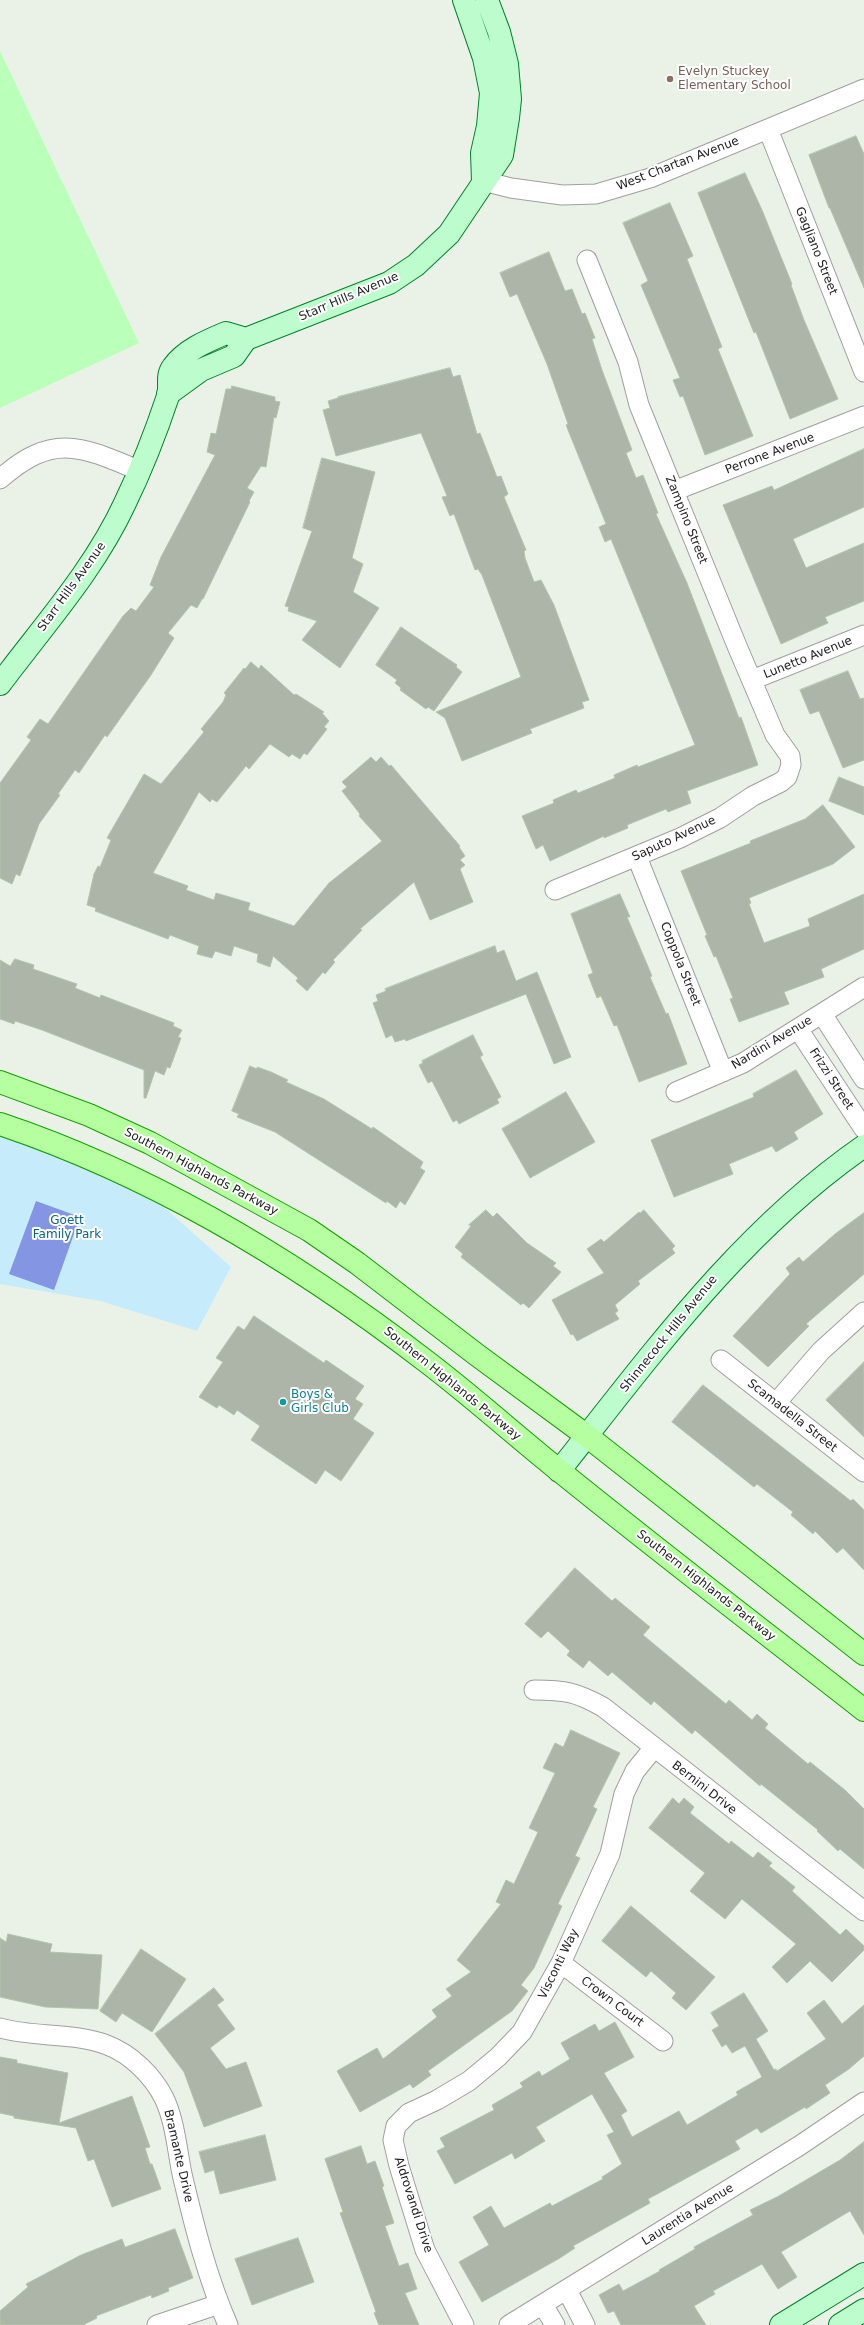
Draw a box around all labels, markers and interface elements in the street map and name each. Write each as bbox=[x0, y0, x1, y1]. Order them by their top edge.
place label: Evelyn Stuckey Elementary School bbox=[678, 65, 791, 93]
marker: Evelyn Stuckey Elementary School bbox=[665, 74, 675, 84]
street label: West Chartan Avenue bbox=[615, 134, 741, 194]
street label: Gagliano Street bbox=[792, 205, 840, 297]
street label: Starr Hills Avenue bbox=[297, 270, 401, 324]
street label: Perrone Avenue bbox=[723, 430, 817, 478]
street label: Zampino Street bbox=[662, 474, 710, 566]
street label: Starr Hills Avenue bbox=[35, 540, 109, 634]
street label: Lunetto Avenue bbox=[762, 634, 854, 682]
street label: Saputo Avenue bbox=[630, 813, 718, 865]
street label: Coppola Street bbox=[657, 920, 703, 1008]
street label: Nardini Avenue bbox=[729, 1013, 815, 1073]
street label: Frizzi Street bbox=[806, 1046, 856, 1112]
street label: Southern Highlands Parkway bbox=[122, 1125, 280, 1219]
park label: Goett Family Park bbox=[33, 1214, 101, 1242]
street label: Shinnecock Hills Avenue bbox=[617, 1273, 721, 1395]
street label: Southern Highlands Parkway bbox=[381, 1324, 523, 1444]
street label: Scamadella Street bbox=[744, 1376, 840, 1456]
place label: Boys & Girls Club bbox=[291, 1388, 349, 1416]
marker: Boys & Girls Club bbox=[278, 1397, 288, 1407]
street label: Southern Highlands Parkway bbox=[634, 1527, 778, 1645]
street label: Bernini Drive bbox=[669, 1758, 739, 1818]
street label: Visconti Way bbox=[536, 1926, 582, 2002]
street label: Crown Court bbox=[578, 1974, 646, 2030]
street label: Bramante Drive bbox=[160, 2108, 196, 2204]
street label: Aldrovandi Drive bbox=[391, 2155, 435, 2255]
street label: Laurentia Avenue bbox=[640, 2181, 736, 2249]

